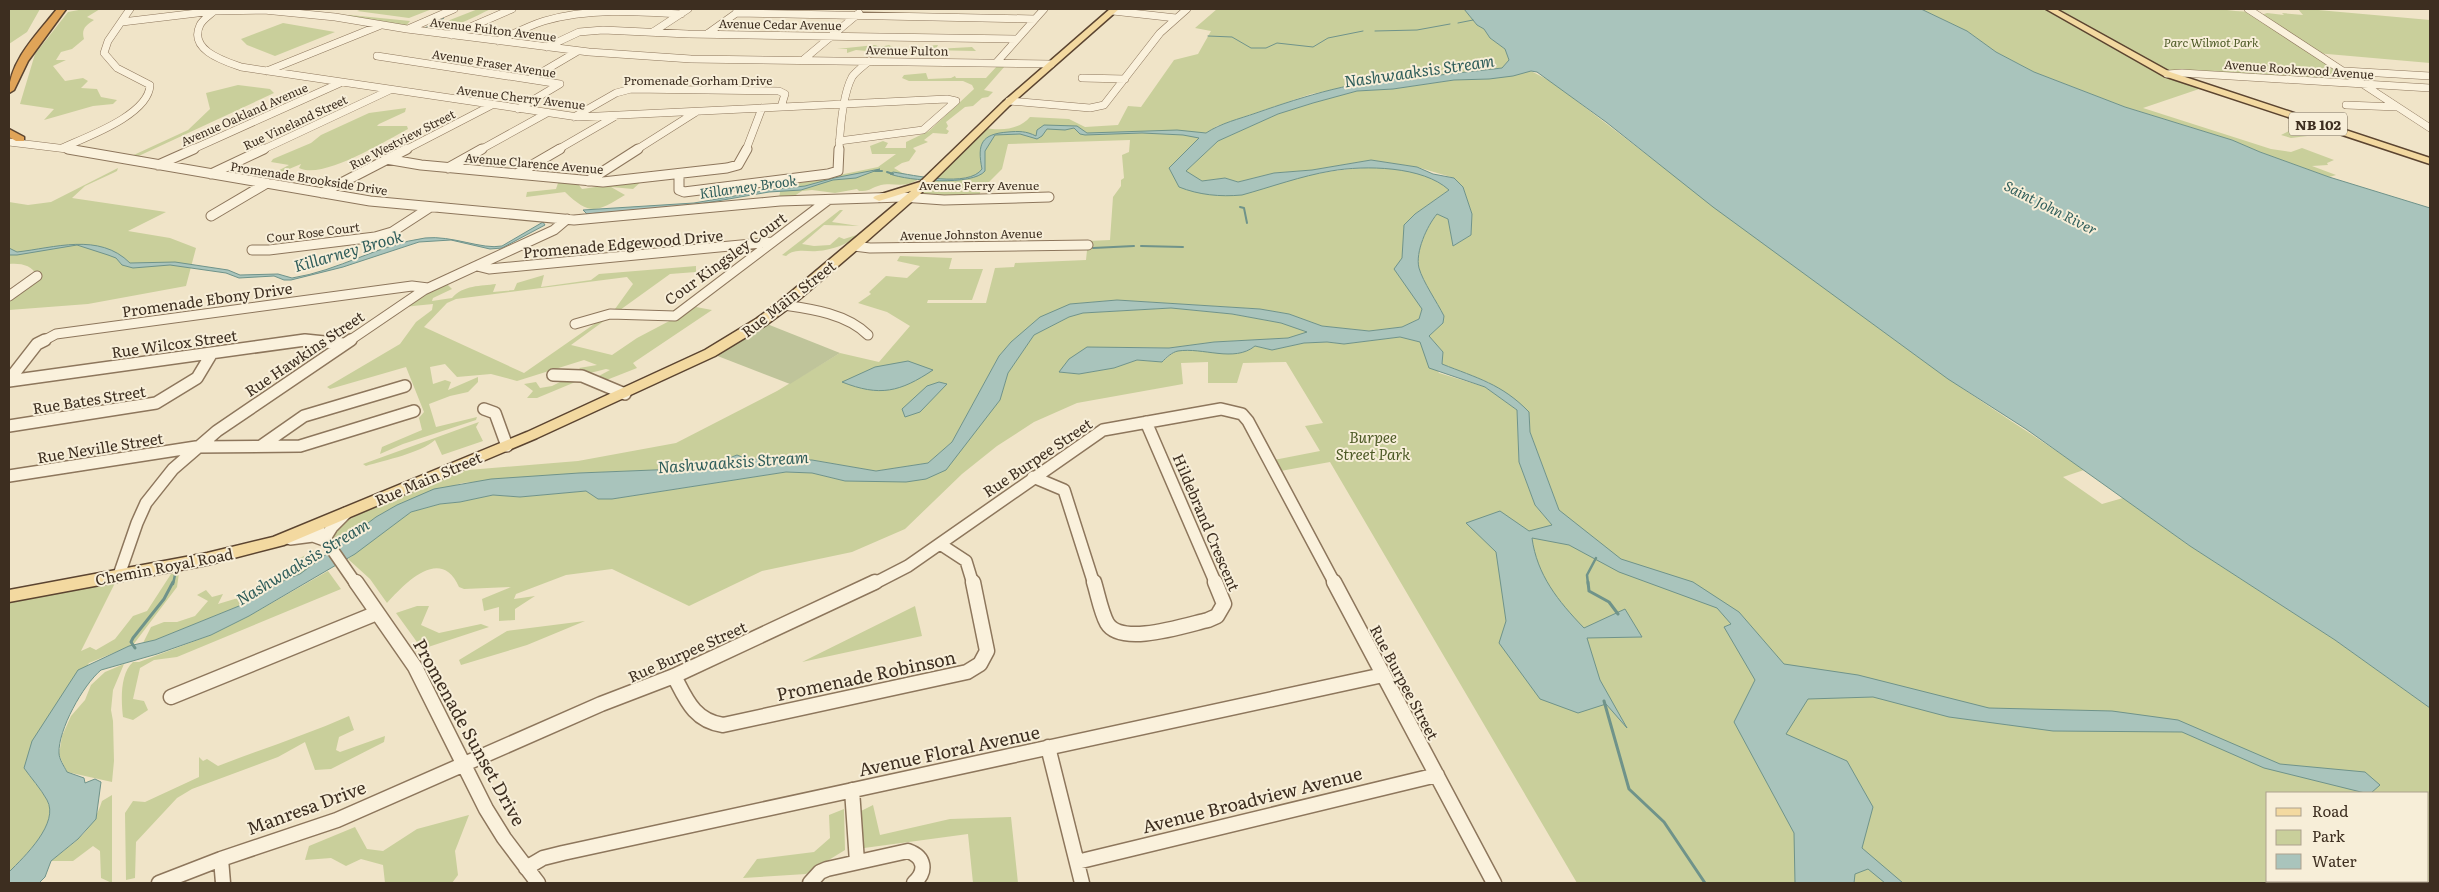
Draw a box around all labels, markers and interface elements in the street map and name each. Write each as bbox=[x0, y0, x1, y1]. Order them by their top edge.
street label: Avenue Fulton Avenue bbox=[429, 12, 557, 46]
street label: Avenue Cedar Avenue bbox=[718, 14, 842, 34]
park label: Parc Wilmot Park bbox=[2164, 33, 2259, 51]
street label: Avenue Fulton bbox=[865, 40, 949, 60]
street label: Avenue Fraser Avenue bbox=[431, 44, 557, 82]
water label: Nashwaaksis Stream bbox=[1342, 48, 1496, 92]
street label: Avenue Rookwood Avenue bbox=[2224, 55, 2374, 83]
street label: Promenade Gorham Drive bbox=[624, 71, 772, 89]
street label: Avenue Oakland Avenue bbox=[178, 78, 310, 150]
street label: Avenue Cherry Avenue bbox=[456, 80, 586, 114]
street label: Rue Vineland Street bbox=[240, 90, 350, 154]
street label: Rue Westview Street bbox=[346, 104, 458, 174]
road number: NB 102 bbox=[2289, 112, 2347, 136]
street label: Avenue Clarence Avenue bbox=[464, 148, 604, 178]
street label: Promenade Brookside Drive bbox=[229, 157, 389, 199]
water label: Killarney Brook bbox=[698, 169, 798, 203]
water label: Saint John River bbox=[2001, 175, 2101, 239]
street label: Avenue Ferry Avenue bbox=[919, 176, 1039, 194]
street label: Cour Kingsley Court bbox=[659, 206, 791, 310]
street label: Cour Rose Court bbox=[265, 217, 361, 247]
water label: Killarney Brook bbox=[291, 223, 405, 277]
street label: Promenade Edgewood Drive bbox=[522, 223, 724, 263]
street label: Avenue Johnston Avenue bbox=[899, 224, 1043, 244]
street label: Rue Main Street bbox=[736, 254, 840, 342]
street label: Promenade Ebony Drive bbox=[120, 276, 294, 322]
street label: Rue Hawkins Street bbox=[240, 304, 368, 402]
street label: Rue Wilcox Street bbox=[110, 323, 238, 363]
street label: Rue Bates Street bbox=[31, 379, 147, 419]
street label: Rue Burpee Street bbox=[978, 412, 1096, 502]
park label: Burpee Street Park bbox=[1336, 425, 1411, 465]
street label: Rue Neville Street bbox=[35, 426, 165, 468]
water label: Nashwaaksis Stream bbox=[657, 444, 809, 478]
street label: Rue Main Street bbox=[371, 445, 485, 511]
street label: Hildebrand Crescent bbox=[1168, 450, 1246, 594]
water label: Nashwaaksis Stream bbox=[231, 512, 373, 610]
street label: Chemin Royal Road bbox=[93, 541, 235, 591]
street label: Rue Burpee Street bbox=[624, 615, 750, 687]
street label: Rue Burpee Street bbox=[1365, 620, 1445, 744]
street label: Promenade Sunset Drive bbox=[407, 633, 533, 831]
street label: Promenade Robinson bbox=[774, 643, 958, 707]
street label: Avenue Floral Avenue bbox=[856, 718, 1042, 782]
street label: Avenue Broadview Avenue bbox=[1139, 759, 1365, 839]
street label: Manresa Drive bbox=[243, 773, 369, 841]
legend bbox=[2266, 792, 2429, 882]
text: Road bbox=[2312, 799, 2348, 822]
text: Park bbox=[2312, 824, 2346, 847]
text: Water bbox=[2312, 849, 2357, 872]

